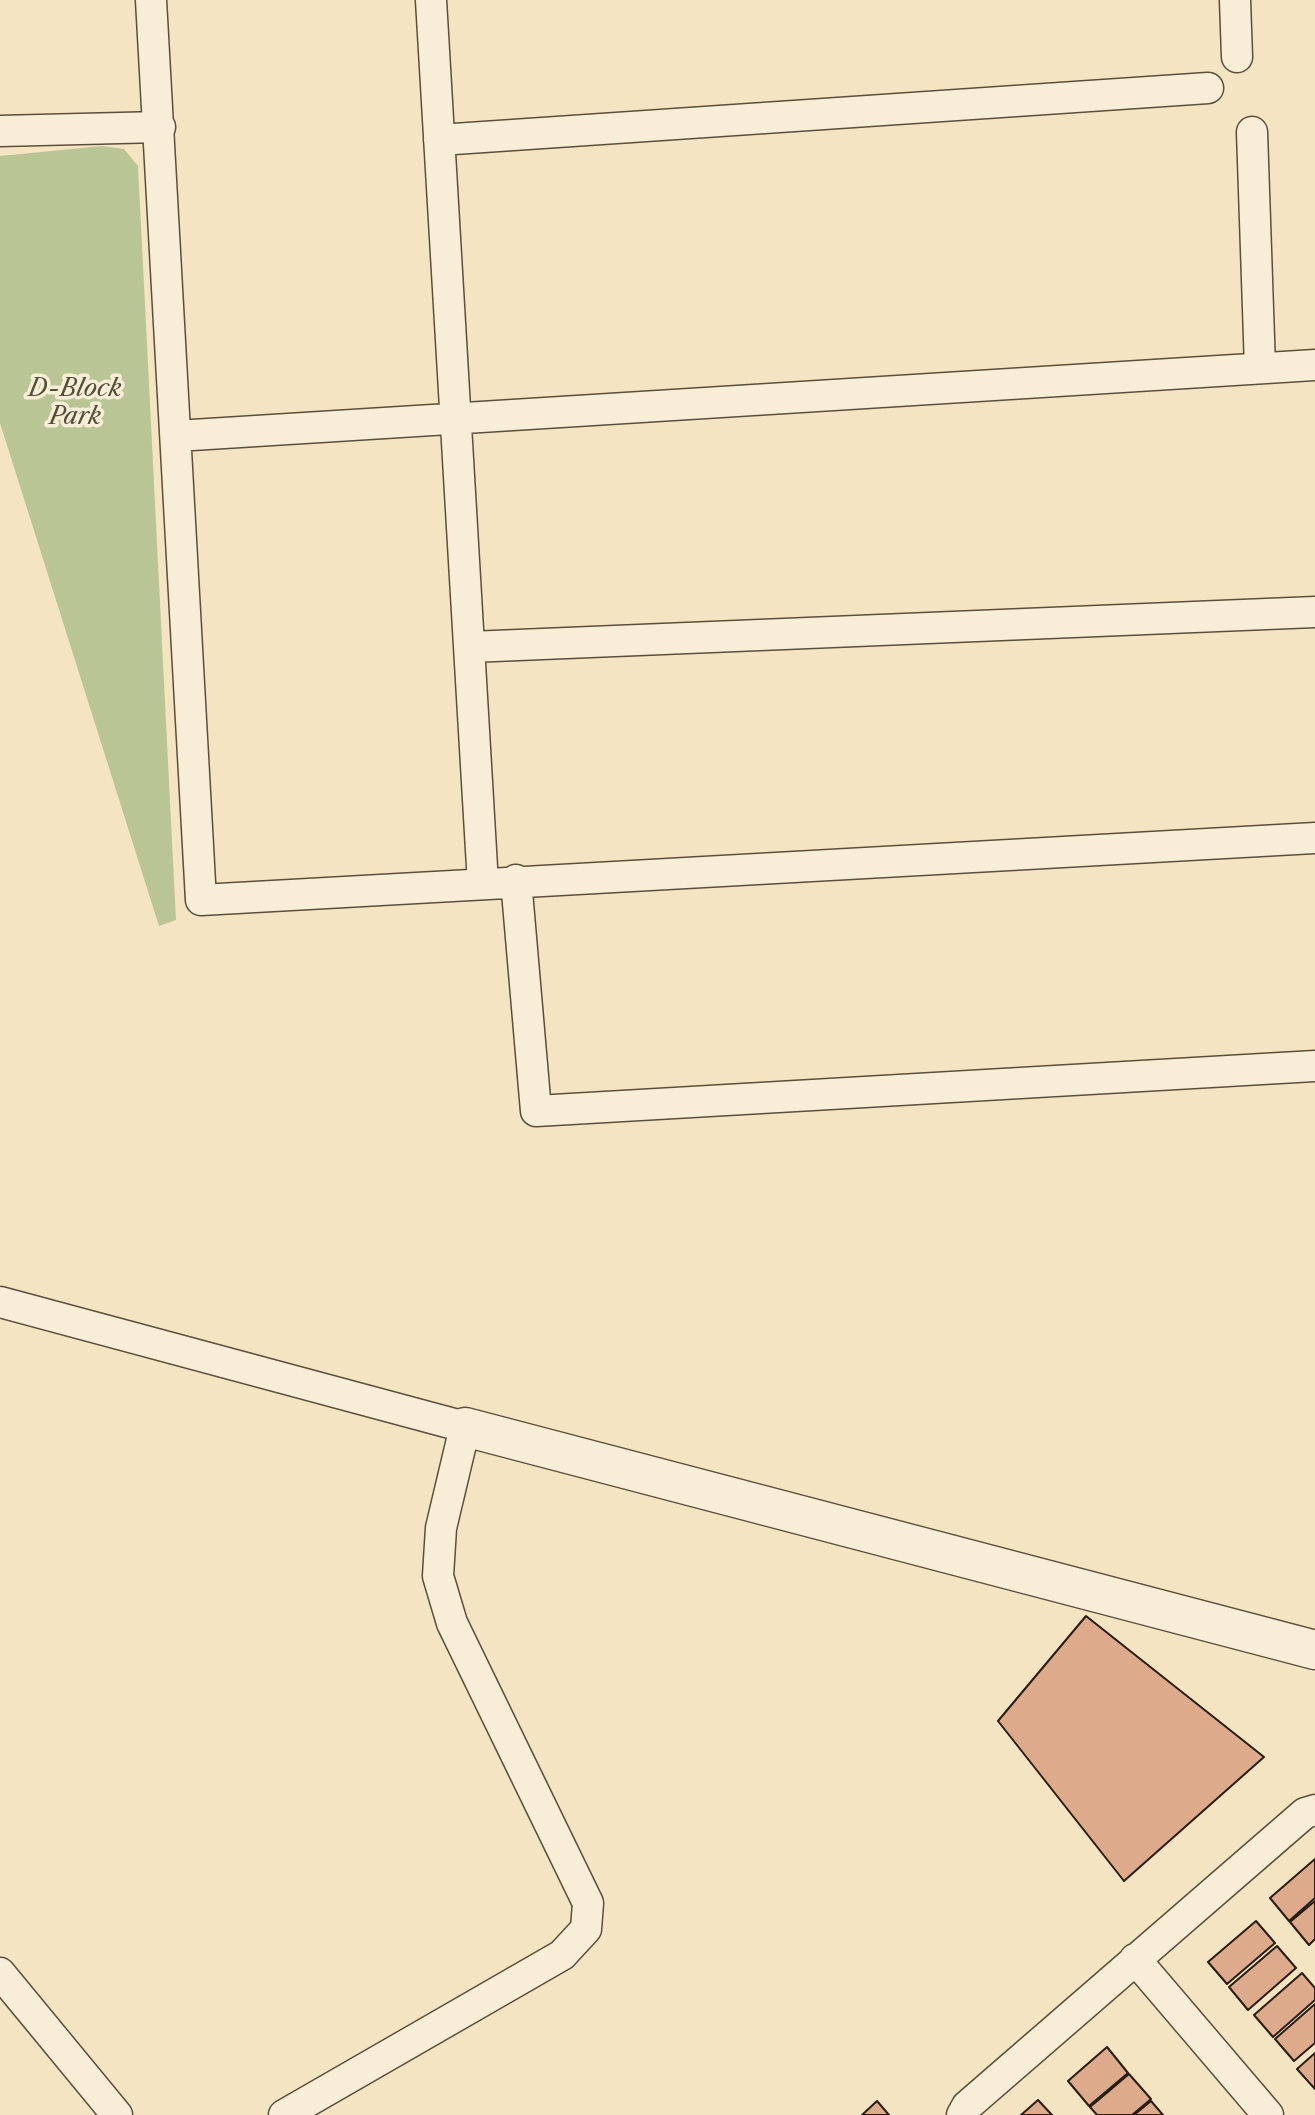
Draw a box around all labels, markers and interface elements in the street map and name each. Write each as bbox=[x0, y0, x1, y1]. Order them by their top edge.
park label: D-Block Park bbox=[29, 375, 121, 431]

